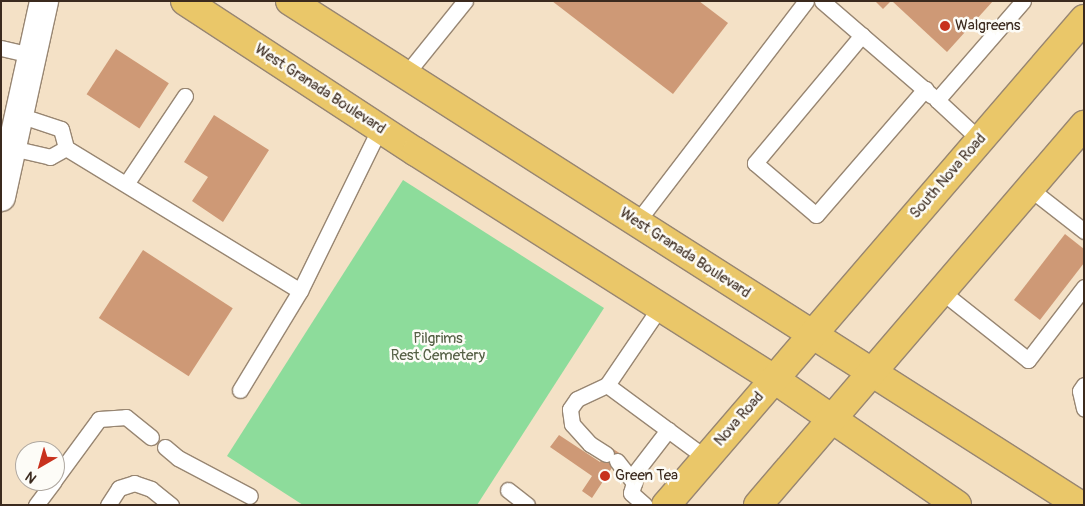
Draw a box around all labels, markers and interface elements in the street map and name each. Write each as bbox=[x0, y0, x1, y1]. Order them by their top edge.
place label: Walgreens bbox=[955, 17, 1020, 35]
marker: Walgreens bbox=[939, 20, 951, 32]
street label: West Granada Boulevard bbox=[251, 40, 389, 138]
street label: South Nova Road bbox=[906, 130, 990, 222]
street label: West Granada Boulevard bbox=[616, 204, 754, 302]
park label: Pilgrims Rest Cemetery bbox=[391, 329, 485, 364]
street label: Nova Road bbox=[710, 388, 768, 450]
north arrow bbox=[15, 441, 65, 491]
place label: Green Tea bbox=[615, 467, 678, 485]
text: N bbox=[22, 468, 40, 487]
marker: Green Tea bbox=[599, 470, 611, 482]

